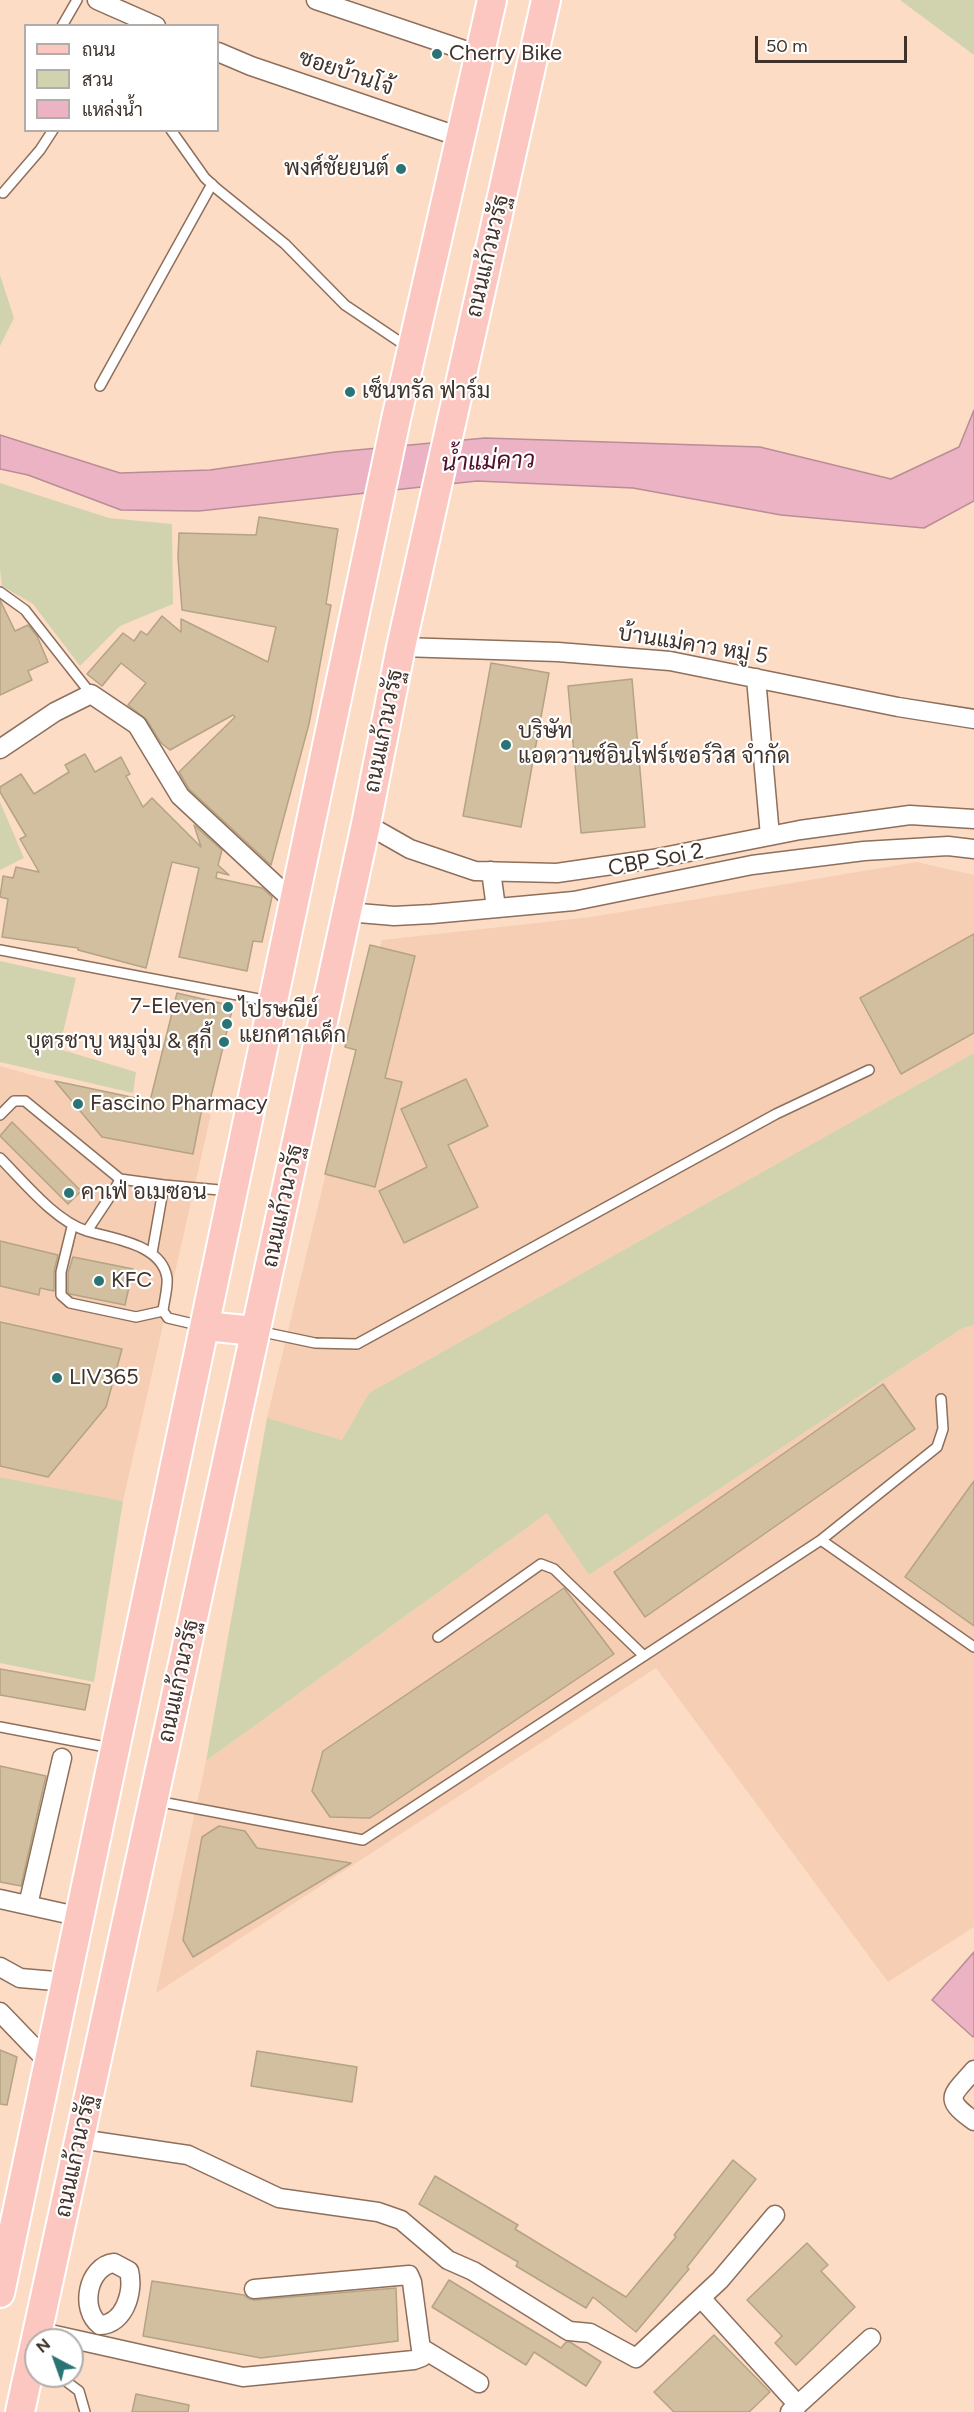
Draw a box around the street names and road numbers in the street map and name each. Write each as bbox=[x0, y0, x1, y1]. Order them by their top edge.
street label: ซอยบ้านโจ้ bbox=[295, 44, 397, 102]
street label: ถนนแก้วนวรัฐ bbox=[461, 192, 515, 320]
street label: บ้านแม่คาว หมู่ 5 bbox=[616, 620, 770, 670]
street label: ถนนแก้วนวรัฐ bbox=[359, 667, 409, 795]
street label: CBP Soi 2 bbox=[606, 838, 706, 882]
street label: ถนนแก้วนวรัฐ bbox=[257, 1142, 309, 1270]
street label: ถนนแก้วนวรัฐ bbox=[153, 1617, 205, 1745]
street label: ถนนแก้วนวรัฐ bbox=[50, 2092, 102, 2220]

